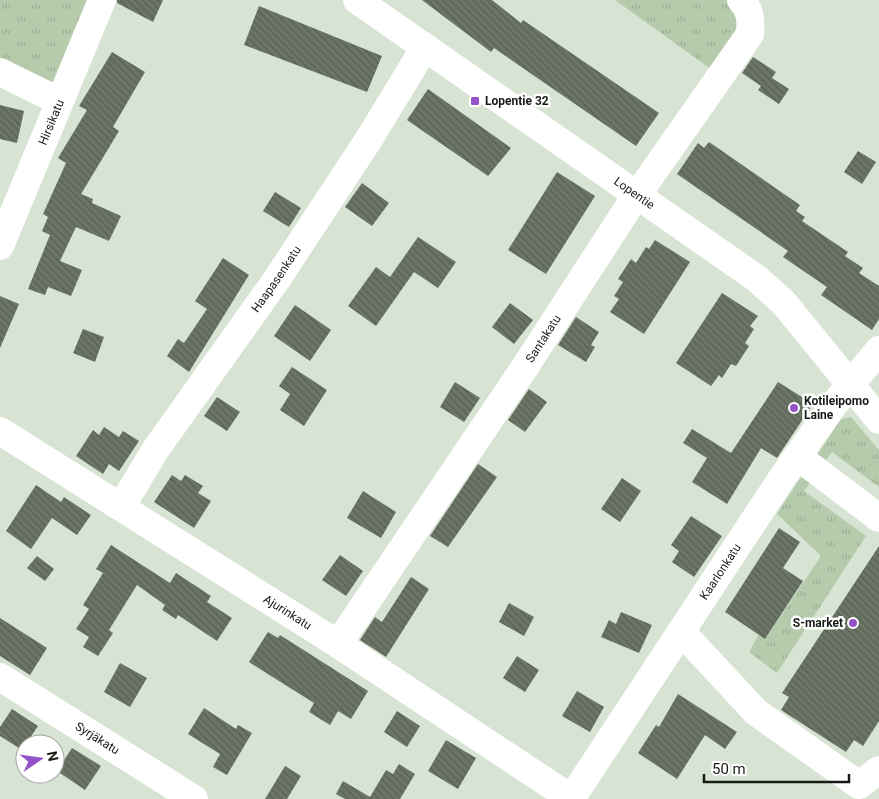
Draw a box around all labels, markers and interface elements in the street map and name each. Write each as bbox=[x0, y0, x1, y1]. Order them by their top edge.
place label: Lopentie 32 bbox=[485, 94, 549, 108]
marker: Lopentie 32 bbox=[469, 95, 481, 107]
street label: Hirsikatu bbox=[36, 97, 67, 147]
street label: Lopentie bbox=[611, 174, 657, 212]
street label: Haapasenkatu bbox=[249, 243, 304, 315]
street label: Santakatu bbox=[523, 312, 564, 365]
place label: Kotileipomo Laine bbox=[804, 394, 869, 422]
marker: Kotileipomo Laine bbox=[788, 402, 800, 414]
street label: Kaarlonkatu bbox=[697, 541, 744, 602]
street label: Ajurinkatu bbox=[261, 592, 314, 633]
place label: S-market bbox=[793, 616, 843, 630]
marker: S-market bbox=[847, 617, 859, 629]
street label: Syrjäkatu bbox=[73, 719, 122, 757]
north arrow bbox=[15, 734, 65, 784]
text: N bbox=[44, 749, 62, 763]
scale bar bbox=[704, 752, 849, 784]
text: 50 m bbox=[712, 760, 746, 778]

